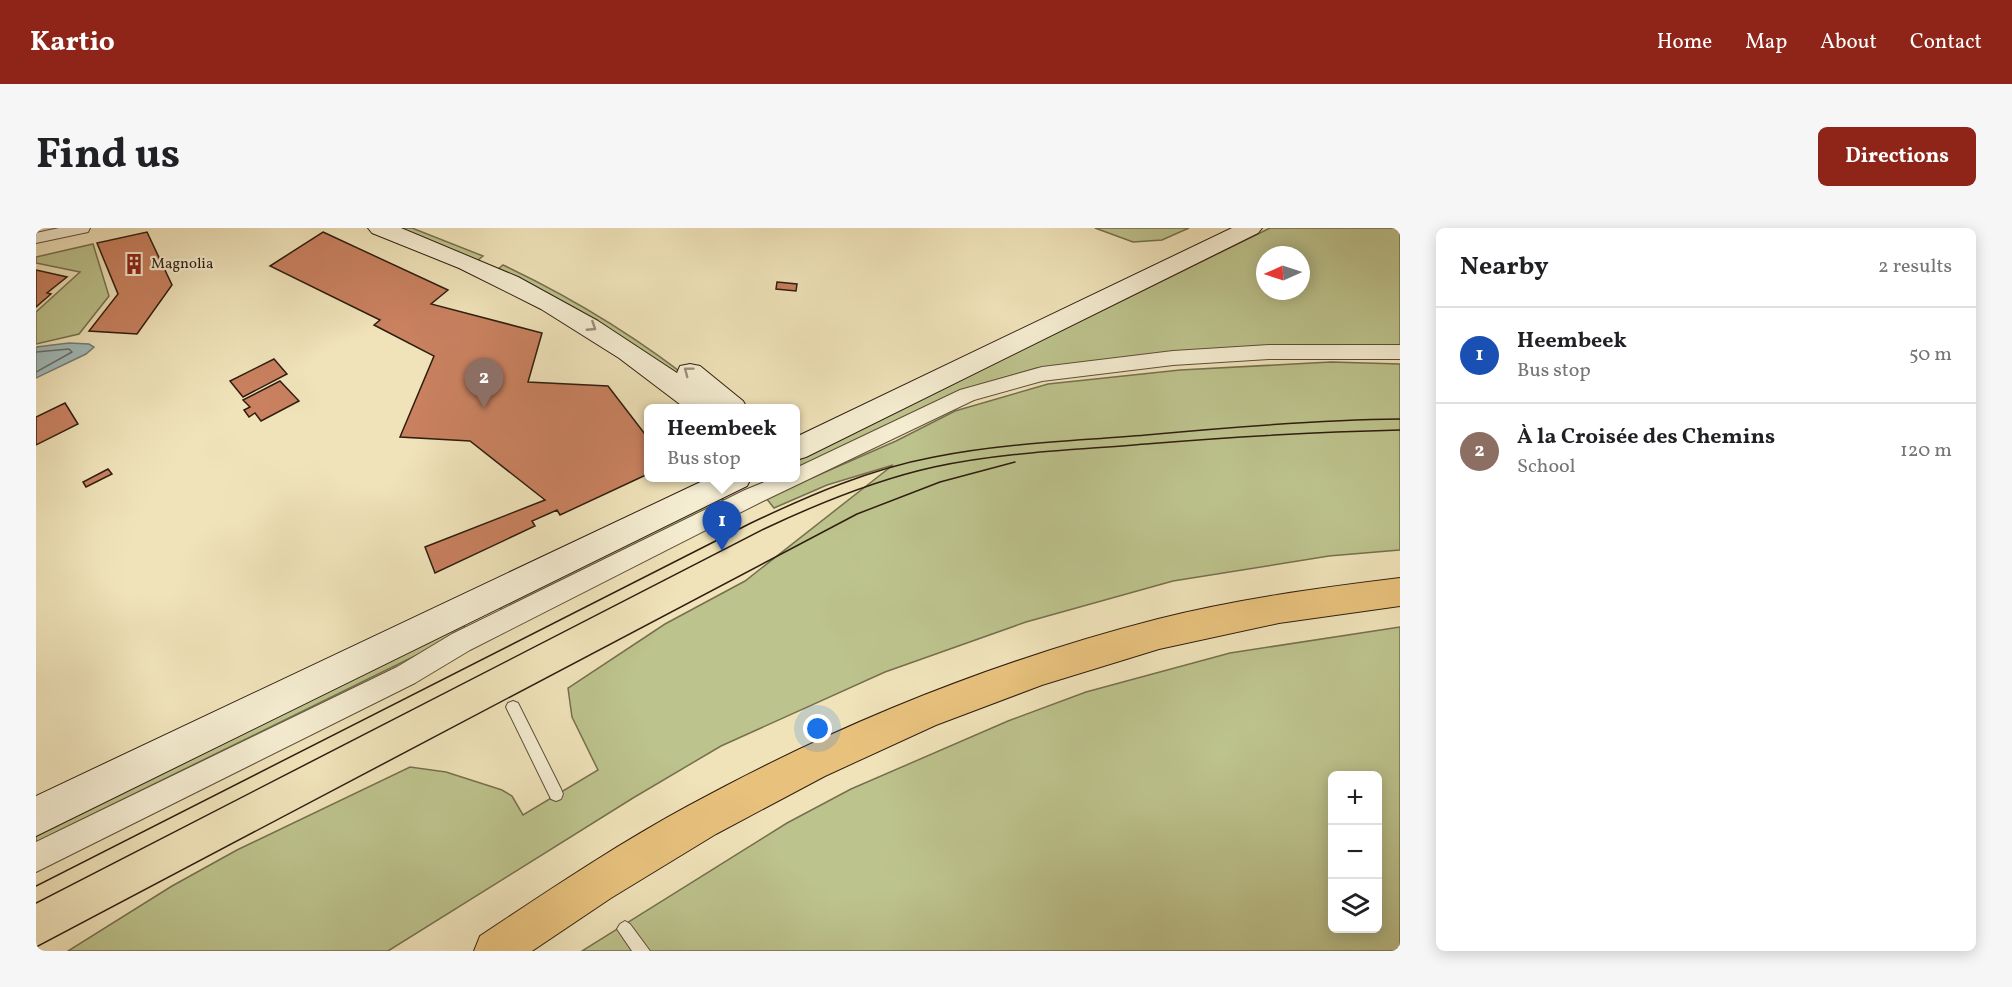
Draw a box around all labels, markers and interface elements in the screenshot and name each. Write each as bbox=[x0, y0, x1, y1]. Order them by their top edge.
text: Kartio bbox=[30, 23, 115, 62]
text: Home bbox=[1657, 28, 1712, 57]
text: Map bbox=[1745, 28, 1787, 57]
text: About bbox=[1820, 28, 1877, 57]
text: Contact bbox=[1910, 28, 1982, 57]
text: Find us bbox=[36, 127, 180, 186]
button: Directions bbox=[1818, 127, 1976, 186]
north arrow bbox=[1256, 246, 1310, 300]
text: Nearby bbox=[1460, 249, 1549, 285]
building icon: Magnolia bbox=[122, 252, 146, 276]
text: 2 results bbox=[1878, 253, 1952, 281]
place label: Magnolia bbox=[151, 254, 213, 275]
one-way arrow bbox=[585, 320, 596, 331]
text: Heembeek bbox=[1517, 326, 1627, 357]
text: 1 bbox=[1475, 341, 1484, 369]
text: 50 m bbox=[1909, 341, 1952, 369]
text: Bus stop bbox=[1517, 357, 1591, 385]
pin: 2 bbox=[464, 358, 504, 408]
one-way arrow bbox=[684, 368, 695, 379]
popup bbox=[644, 404, 800, 482]
text: Heembeek bbox=[667, 414, 777, 445]
text: À la Croisée des Chemins bbox=[1517, 422, 1775, 453]
text: 2 bbox=[1474, 437, 1485, 465]
text: 120 m bbox=[1900, 437, 1952, 465]
text: Bus stop bbox=[667, 445, 741, 473]
text: School bbox=[1517, 453, 1575, 481]
pin: 1 bbox=[702, 502, 742, 551]
your location bbox=[803, 714, 832, 743]
map controls bbox=[1328, 771, 1382, 933]
button: + bbox=[1328, 771, 1382, 825]
button: − bbox=[1328, 825, 1382, 879]
button: layers bbox=[1328, 879, 1382, 933]

